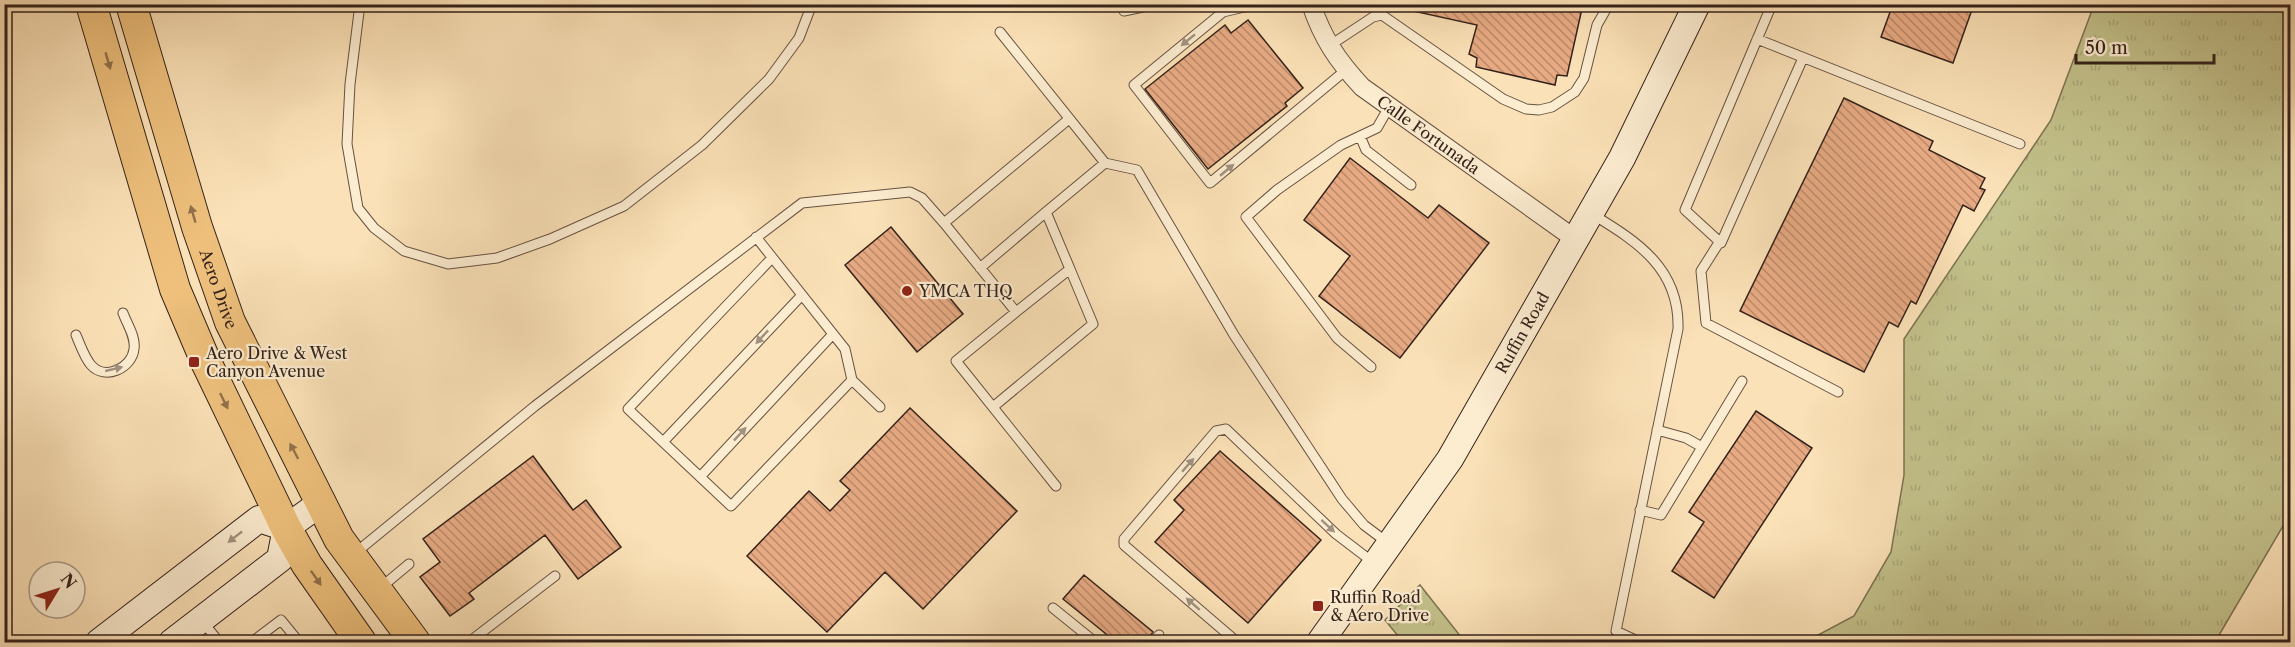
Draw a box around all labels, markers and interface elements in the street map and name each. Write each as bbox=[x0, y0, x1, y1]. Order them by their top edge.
scale bar bbox=[2076, 27, 2214, 65]
one-way arrow bbox=[1180, 34, 1196, 47]
text: 50 m bbox=[2085, 37, 2128, 59]
one-way arrow bbox=[104, 52, 113, 70]
street label: Calle Fortunada bbox=[1373, 91, 1484, 178]
one-way arrow bbox=[1219, 164, 1234, 177]
one-way arrow bbox=[188, 205, 197, 223]
street label: Aero Drive bbox=[195, 245, 242, 332]
place label: YMCA THQ bbox=[918, 281, 1013, 301]
marker: YMCA THQ bbox=[900, 284, 914, 298]
street label: Ruffin Road bbox=[1491, 288, 1554, 377]
one-way arrow bbox=[755, 330, 769, 344]
place label: Aero Drive & West Canyon Avenue bbox=[205, 343, 348, 381]
marker: Aero Drive & West Canyon Avenue bbox=[187, 355, 201, 369]
one-way arrow bbox=[105, 364, 124, 373]
one-way arrow bbox=[220, 392, 229, 409]
one-way arrow bbox=[732, 428, 746, 442]
one-way arrow bbox=[289, 442, 299, 459]
one-way arrow bbox=[1181, 457, 1194, 473]
one-way arrow bbox=[1321, 519, 1335, 533]
one-way arrow bbox=[228, 531, 243, 543]
north arrow bbox=[27, 560, 87, 620]
text: N bbox=[57, 569, 81, 592]
one-way arrow bbox=[310, 570, 322, 586]
place label: Ruffin Road & Aero Drive bbox=[1330, 587, 1429, 625]
one-way arrow bbox=[1185, 598, 1201, 611]
marker: Ruffin Road & Aero Drive bbox=[1311, 599, 1325, 613]

